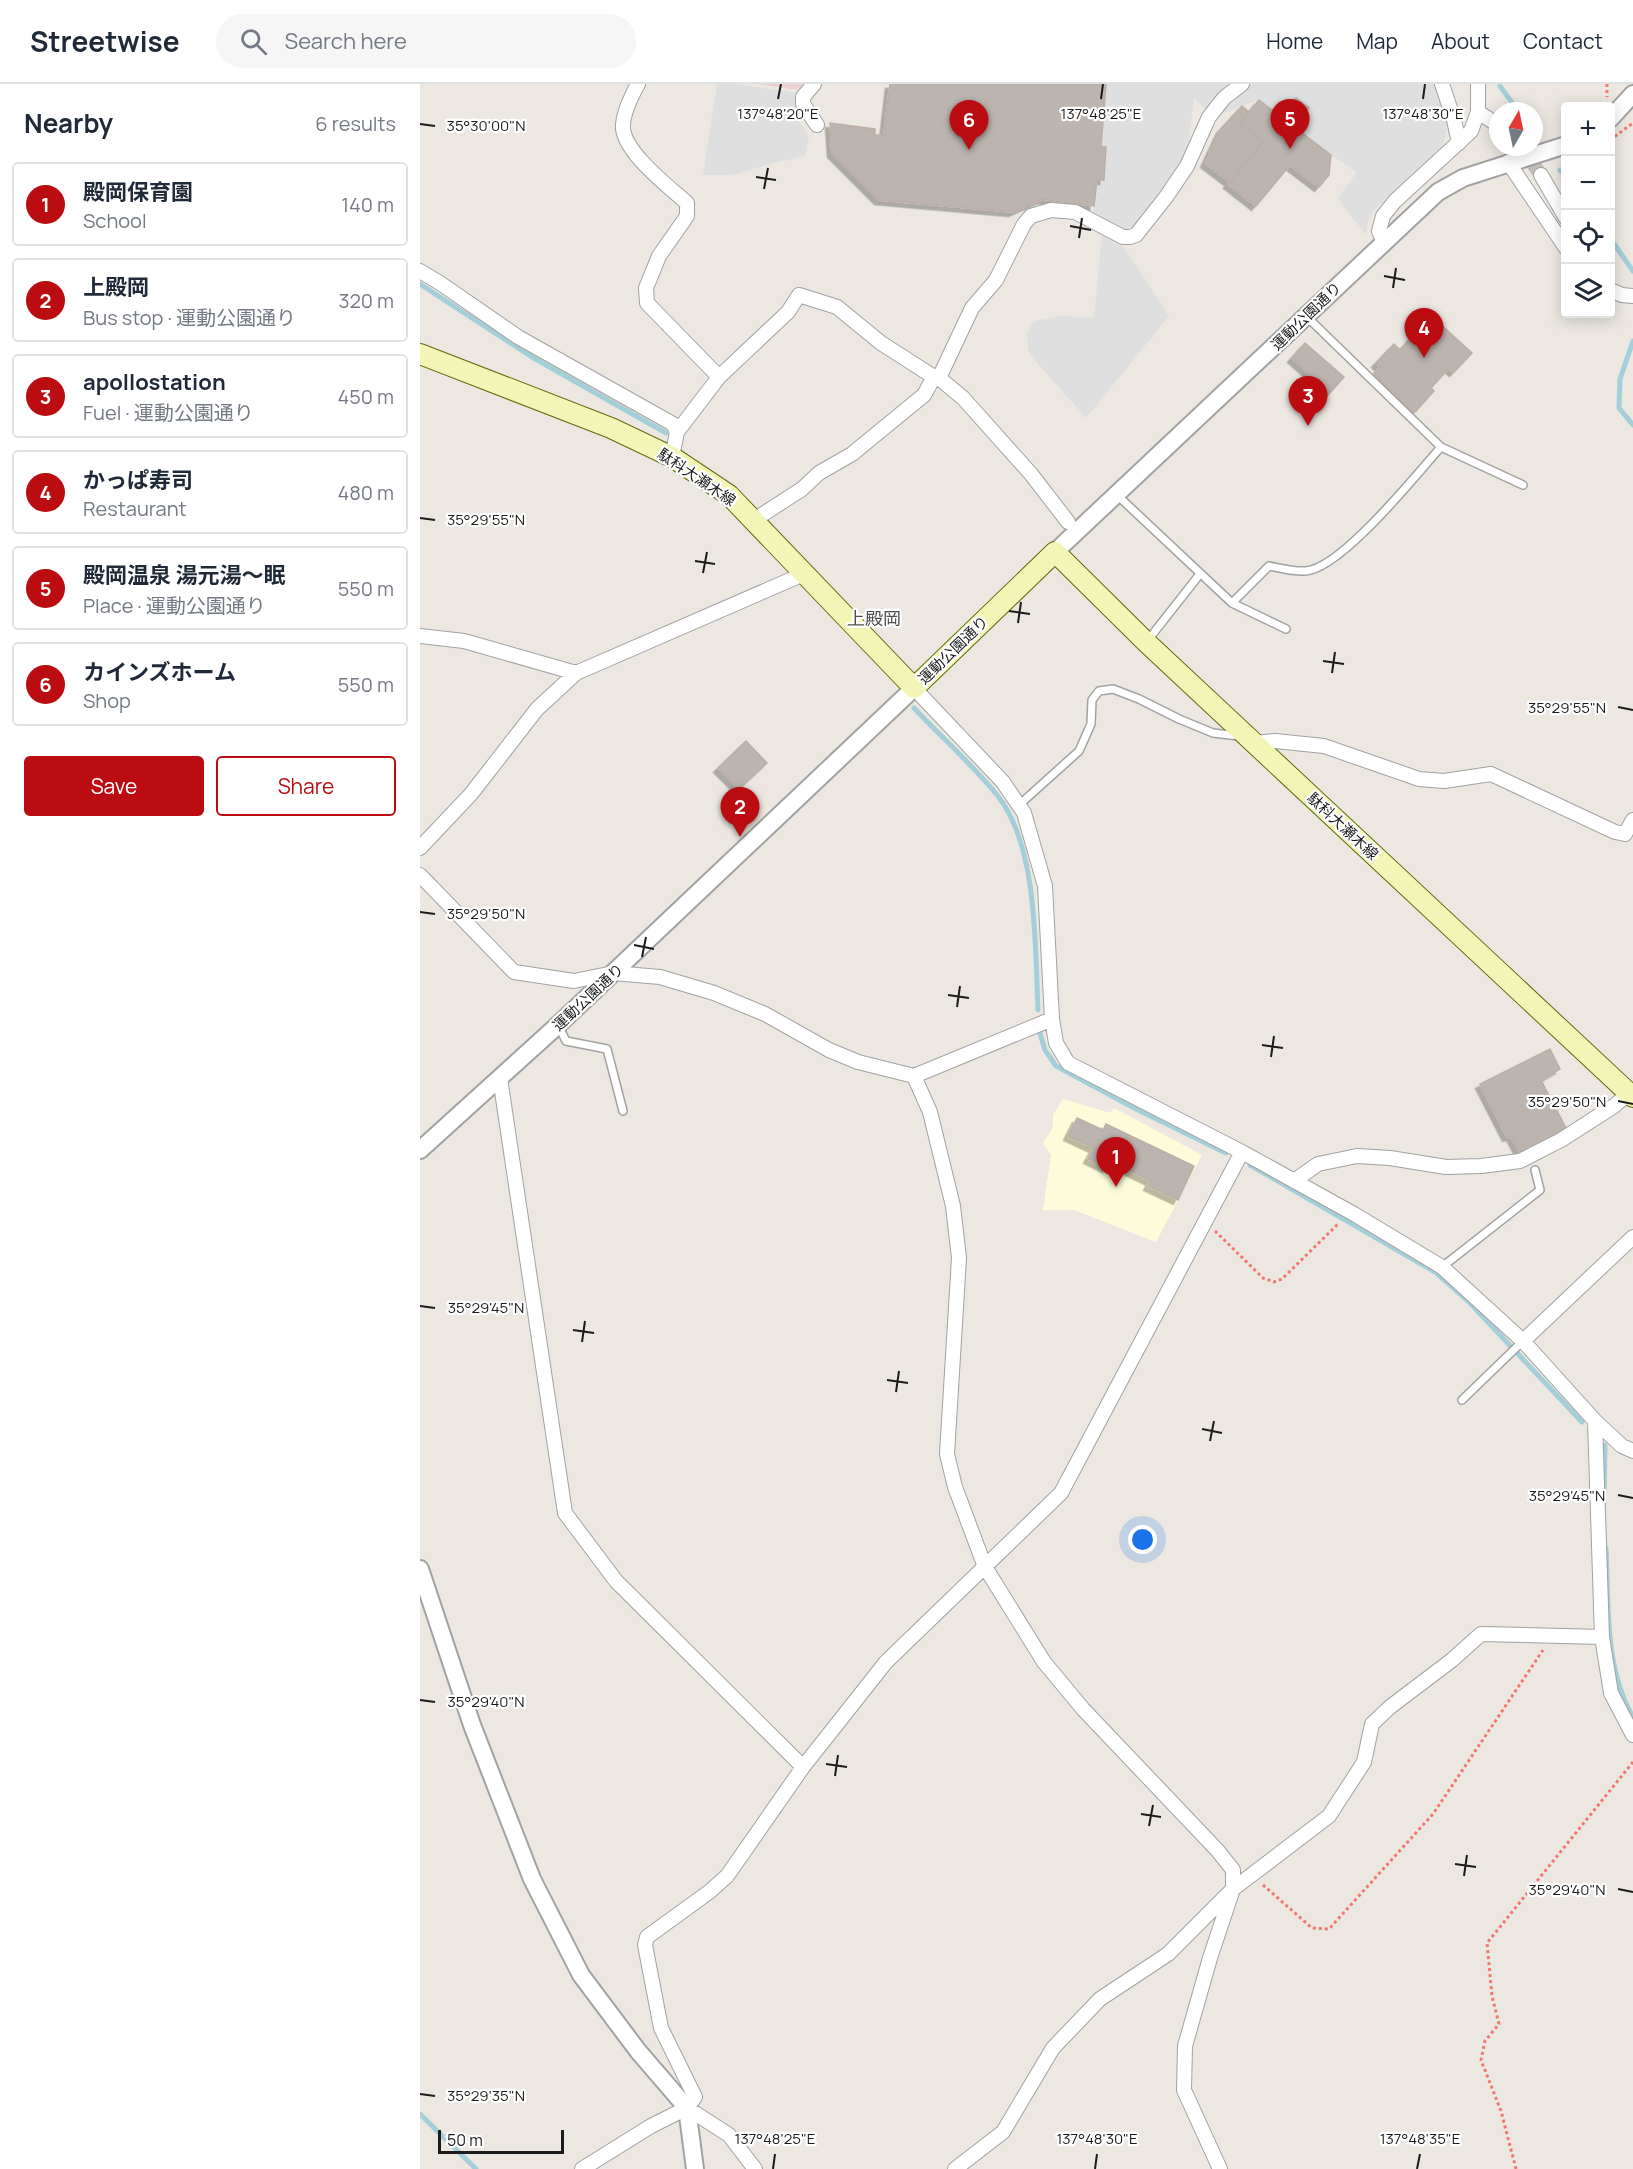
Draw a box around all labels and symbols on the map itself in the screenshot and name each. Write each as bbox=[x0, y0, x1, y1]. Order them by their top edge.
pin: 6 bbox=[950, 100, 988, 150]
pin: 5 bbox=[1270, 100, 1310, 149]
north arrow bbox=[1489, 102, 1543, 156]
text: 137°48'20"E bbox=[737, 103, 819, 124]
text: 137°48'25"E bbox=[1061, 103, 1141, 124]
text: 137°48'30"E bbox=[1382, 103, 1464, 124]
text: 35°30'00"N bbox=[447, 115, 525, 136]
street label: 運動公園通り bbox=[1266, 277, 1346, 355]
pin: 4 bbox=[1404, 308, 1444, 358]
pin: 3 bbox=[1288, 376, 1328, 426]
street label: 駄科大瀬木線 bbox=[654, 443, 740, 511]
text: 35°29'55"N bbox=[447, 509, 525, 530]
district label: 上殿岡 bbox=[847, 606, 901, 630]
street label: 運動公園通り bbox=[913, 611, 993, 689]
text: 35°29'55"N bbox=[1528, 697, 1606, 718]
pin: 2 bbox=[720, 788, 760, 837]
street label: 駄科大瀬木線 bbox=[1303, 788, 1383, 864]
text: 35°29'50"N bbox=[447, 903, 525, 924]
street label: 運動公園通り bbox=[548, 959, 628, 1035]
text: 35°29'50"N bbox=[1528, 1091, 1606, 1112]
pin: 1 bbox=[1096, 1138, 1136, 1187]
text: 35°29'45"N bbox=[448, 1297, 524, 1318]
text: 35°29'45"N bbox=[1529, 1485, 1605, 1506]
your location bbox=[1128, 1525, 1157, 1554]
text: 35°29'40"N bbox=[447, 1691, 525, 1712]
text: 35°29'40"N bbox=[1528, 1879, 1606, 1900]
text: 35°29'35"N bbox=[447, 2085, 525, 2106]
scale bar bbox=[438, 2127, 564, 2154]
text: 137°48'25"E bbox=[735, 2128, 815, 2149]
text: 137°48'30"E bbox=[1056, 2128, 1138, 2149]
text: 137°48'35"E bbox=[1380, 2128, 1460, 2149]

